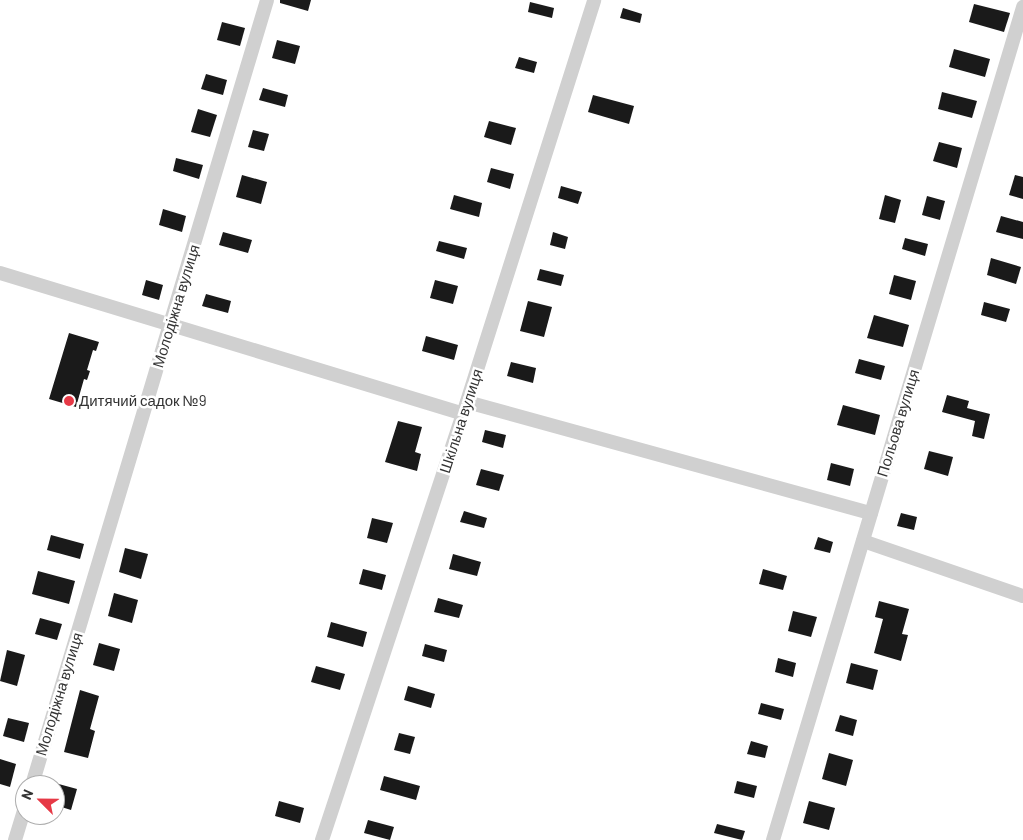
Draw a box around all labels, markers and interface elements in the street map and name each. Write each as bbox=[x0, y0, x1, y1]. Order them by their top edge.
street label: Молодіжна вулиця bbox=[149, 242, 203, 370]
street label: Шкільна вулиця bbox=[436, 367, 486, 475]
street label: Польова вулиця bbox=[873, 367, 923, 479]
place label: Дитячий садок №9 bbox=[79, 392, 207, 410]
marker: Дитячий садок №9 bbox=[63, 395, 75, 407]
street label: Молодіжна вулиця bbox=[32, 630, 86, 758]
north arrow bbox=[15, 775, 65, 825]
text: N bbox=[17, 787, 36, 802]

